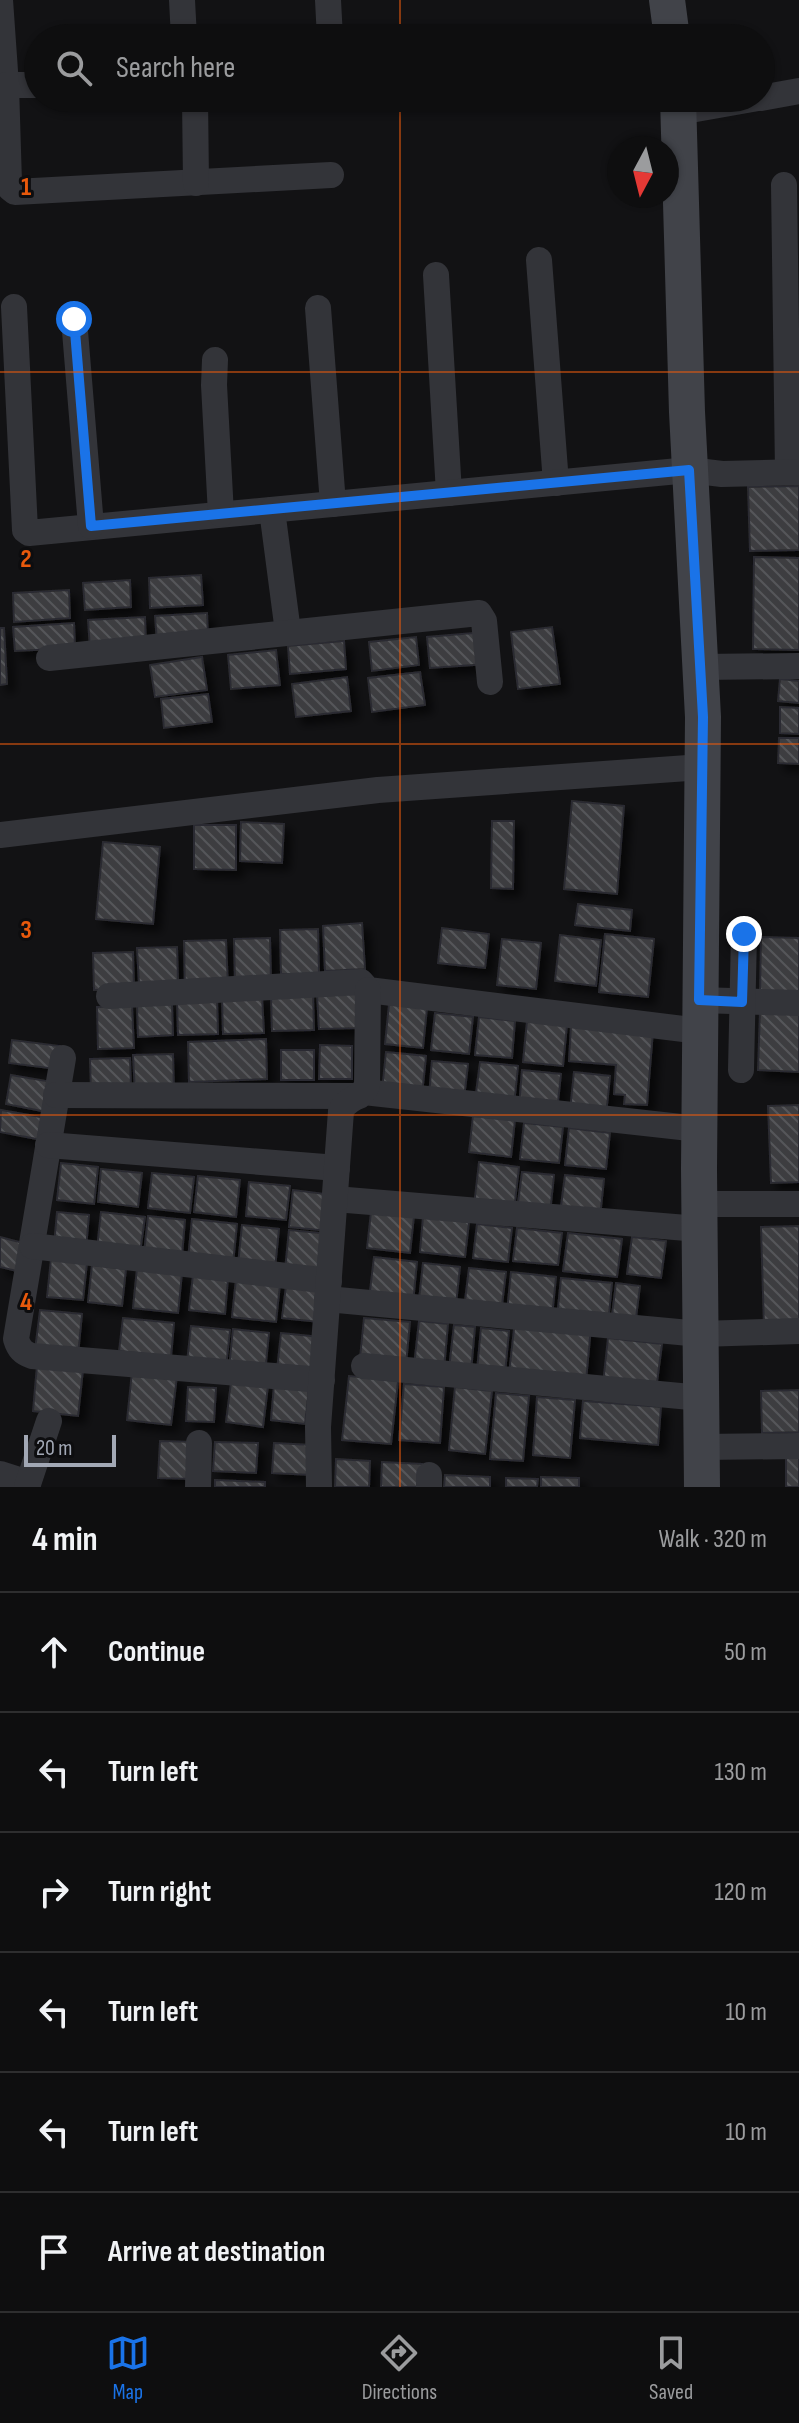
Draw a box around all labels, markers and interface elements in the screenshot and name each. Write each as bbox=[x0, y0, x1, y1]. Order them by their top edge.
search box bbox=[24, 24, 775, 112]
icon: search bbox=[52, 46, 96, 90]
text: Search here bbox=[116, 50, 235, 86]
north arrow bbox=[607, 136, 679, 208]
text: 1 bbox=[21, 172, 31, 203]
route start bbox=[56, 301, 92, 337]
text: 2 bbox=[20, 544, 32, 575]
text: 3 bbox=[20, 915, 32, 946]
route end bbox=[726, 916, 762, 952]
text: 4 bbox=[20, 1287, 32, 1318]
scale bar bbox=[24, 1431, 116, 1467]
text: 20 m bbox=[36, 1435, 73, 1462]
text: 4 min bbox=[32, 1519, 98, 1560]
text: Walk · 320 m bbox=[659, 1524, 767, 1555]
icon: ahead bbox=[32, 1630, 76, 1674]
text: Continue bbox=[108, 1634, 205, 1670]
text: 50 m bbox=[724, 1637, 767, 1668]
icon: left bbox=[32, 1750, 76, 1794]
text: Turn left bbox=[108, 1754, 198, 1790]
text: 130 m bbox=[715, 1757, 767, 1788]
icon: right bbox=[32, 1870, 76, 1914]
text: Turn right bbox=[108, 1874, 211, 1910]
text: 120 m bbox=[714, 1877, 767, 1908]
icon: left bbox=[32, 1990, 76, 2034]
text: Turn left bbox=[108, 1994, 198, 2030]
text: 10 m bbox=[725, 1997, 767, 2028]
icon: left bbox=[32, 2110, 76, 2154]
text: Turn left bbox=[108, 2114, 198, 2150]
text: 10 m bbox=[725, 2117, 767, 2148]
icon: arrive bbox=[32, 2230, 76, 2274]
text: Arrive at destination bbox=[108, 2234, 325, 2270]
tab: Map bbox=[106, 2331, 150, 2406]
tab: Directions bbox=[362, 2331, 437, 2406]
tab: Saved bbox=[649, 2331, 693, 2406]

